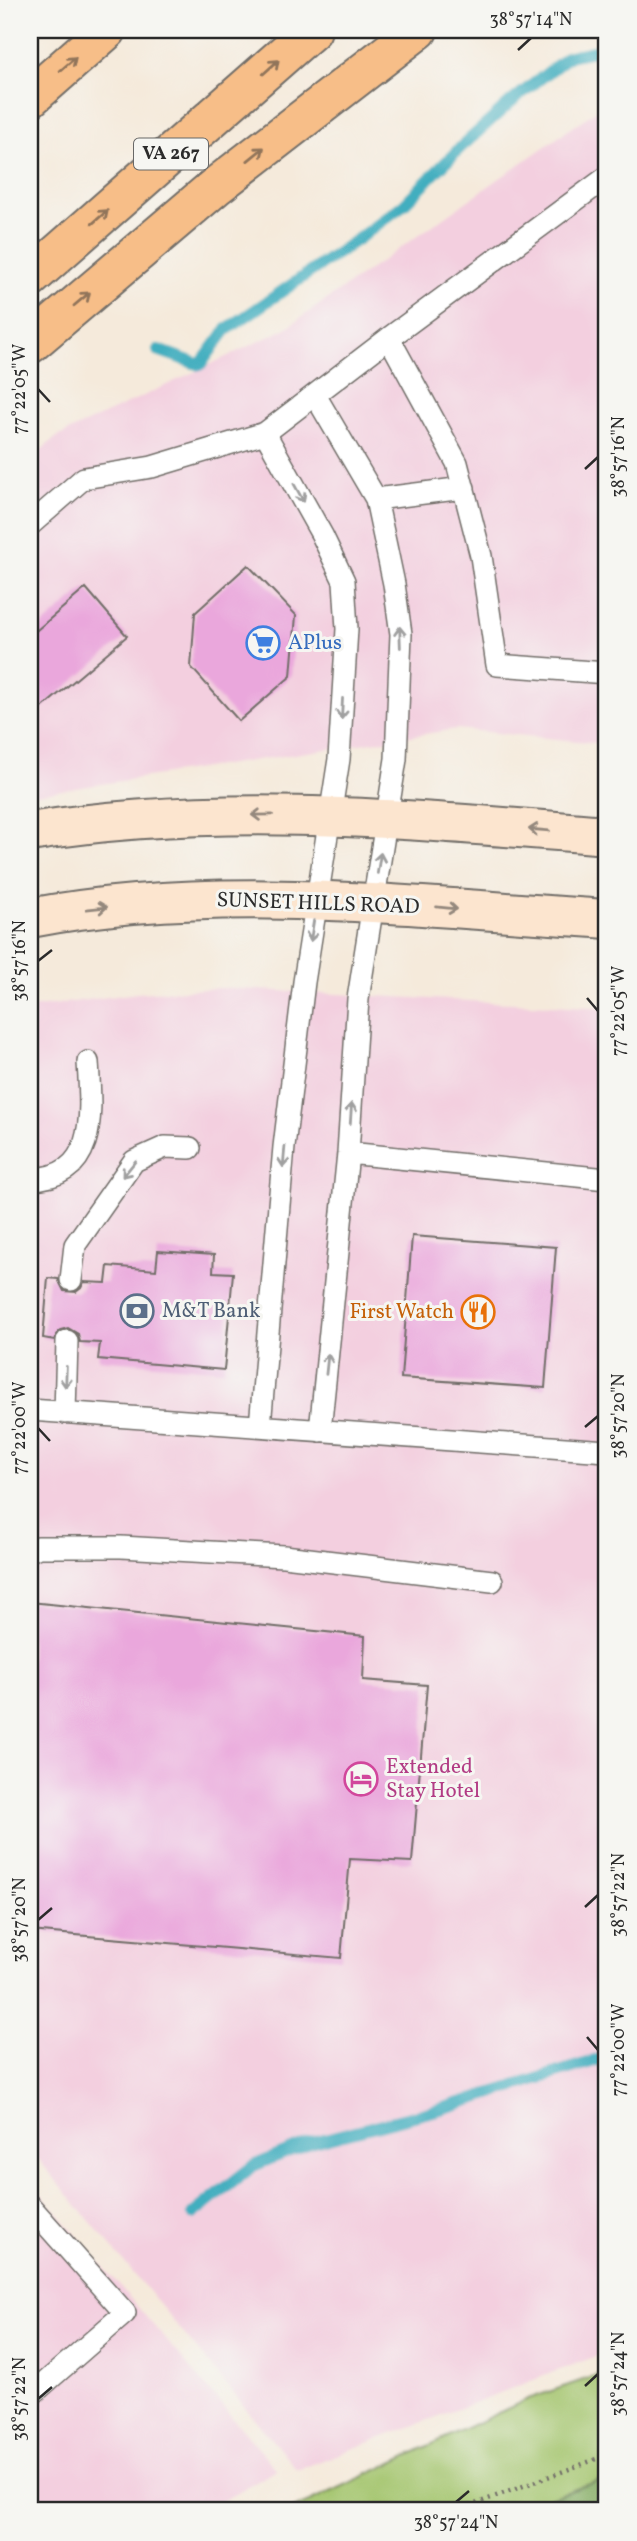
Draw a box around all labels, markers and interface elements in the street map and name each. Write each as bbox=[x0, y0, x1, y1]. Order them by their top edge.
text: 38°57'14"N bbox=[490, 8, 572, 33]
one-way arrow bbox=[59, 56, 77, 72]
one-way arrow bbox=[261, 59, 279, 75]
road number: VA 267 bbox=[134, 138, 208, 170]
one-way arrow bbox=[247, 146, 265, 161]
one-way arrow bbox=[91, 209, 109, 225]
one-way arrow bbox=[72, 291, 90, 307]
text: 77°22'05"W bbox=[8, 344, 33, 434]
text: 38°57'16"N bbox=[607, 416, 632, 498]
one-way arrow bbox=[293, 482, 306, 503]
supermarket icon: APlus bbox=[244, 624, 282, 662]
one-way arrow bbox=[393, 625, 407, 648]
place label: APlus bbox=[288, 629, 342, 658]
one-way arrow bbox=[335, 697, 348, 720]
one-way arrow bbox=[251, 808, 274, 822]
one-way arrow bbox=[528, 823, 551, 836]
one-way arrow bbox=[373, 852, 386, 874]
street label: SUNSET HILLS ROAD bbox=[216, 886, 420, 922]
one-way arrow bbox=[85, 902, 108, 915]
one-way arrow bbox=[435, 902, 457, 915]
one-way arrow bbox=[305, 919, 318, 942]
text: 38°57'16"N bbox=[8, 920, 33, 1002]
text: 77°22'05"W bbox=[607, 966, 632, 1056]
one-way arrow bbox=[345, 1102, 358, 1124]
one-way arrow bbox=[277, 1145, 290, 1167]
one-way arrow bbox=[121, 1159, 136, 1177]
bank icon: M&T Bank bbox=[118, 1292, 156, 1330]
restaurant icon: First Watch bbox=[459, 1293, 497, 1331]
place label: M&T Bank bbox=[162, 1297, 261, 1326]
place label: First Watch bbox=[350, 1298, 454, 1327]
one-way arrow bbox=[321, 1353, 334, 1375]
one-way arrow bbox=[59, 1365, 72, 1388]
text: 38°57'20"N bbox=[607, 1373, 632, 1459]
text: 77°22'00"W bbox=[8, 1382, 33, 1474]
place label: Extended Stay Hotel bbox=[386, 1753, 480, 1806]
hotel icon: Extended Stay Hotel bbox=[342, 1760, 380, 1798]
text: 38°57'22"N bbox=[607, 1853, 632, 1937]
text: 38°57'20"N bbox=[8, 1877, 33, 1963]
text: 77°22'00"W bbox=[607, 2004, 632, 2096]
text: 38°57'24"N bbox=[607, 2332, 632, 2416]
text: 38°57'22"N bbox=[8, 2357, 33, 2441]
text: 38°57'24"N bbox=[414, 2511, 498, 2536]

